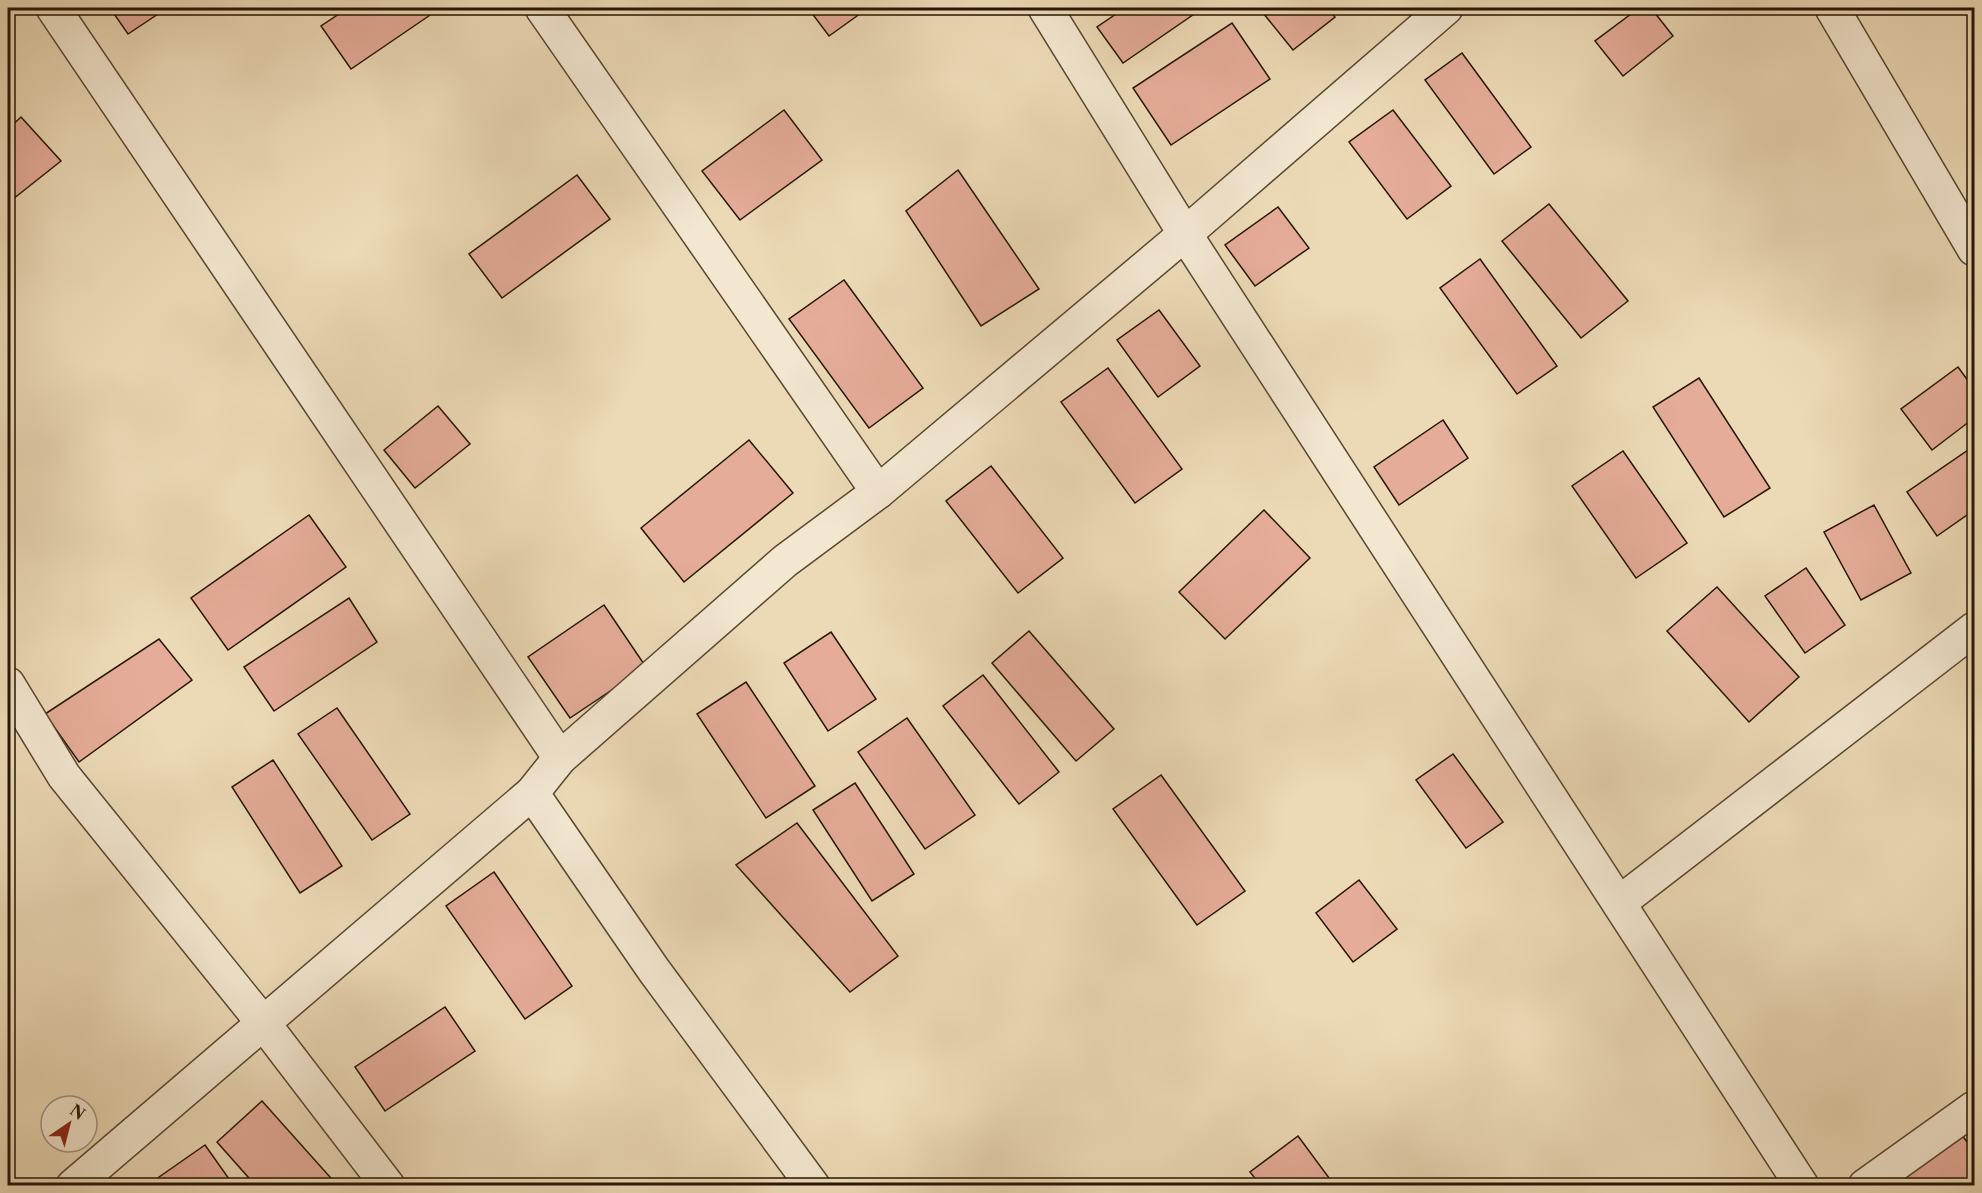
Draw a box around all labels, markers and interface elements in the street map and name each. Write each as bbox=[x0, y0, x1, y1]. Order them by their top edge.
north arrow bbox=[39, 1094, 99, 1154]
text: N bbox=[66, 1100, 89, 1124]

